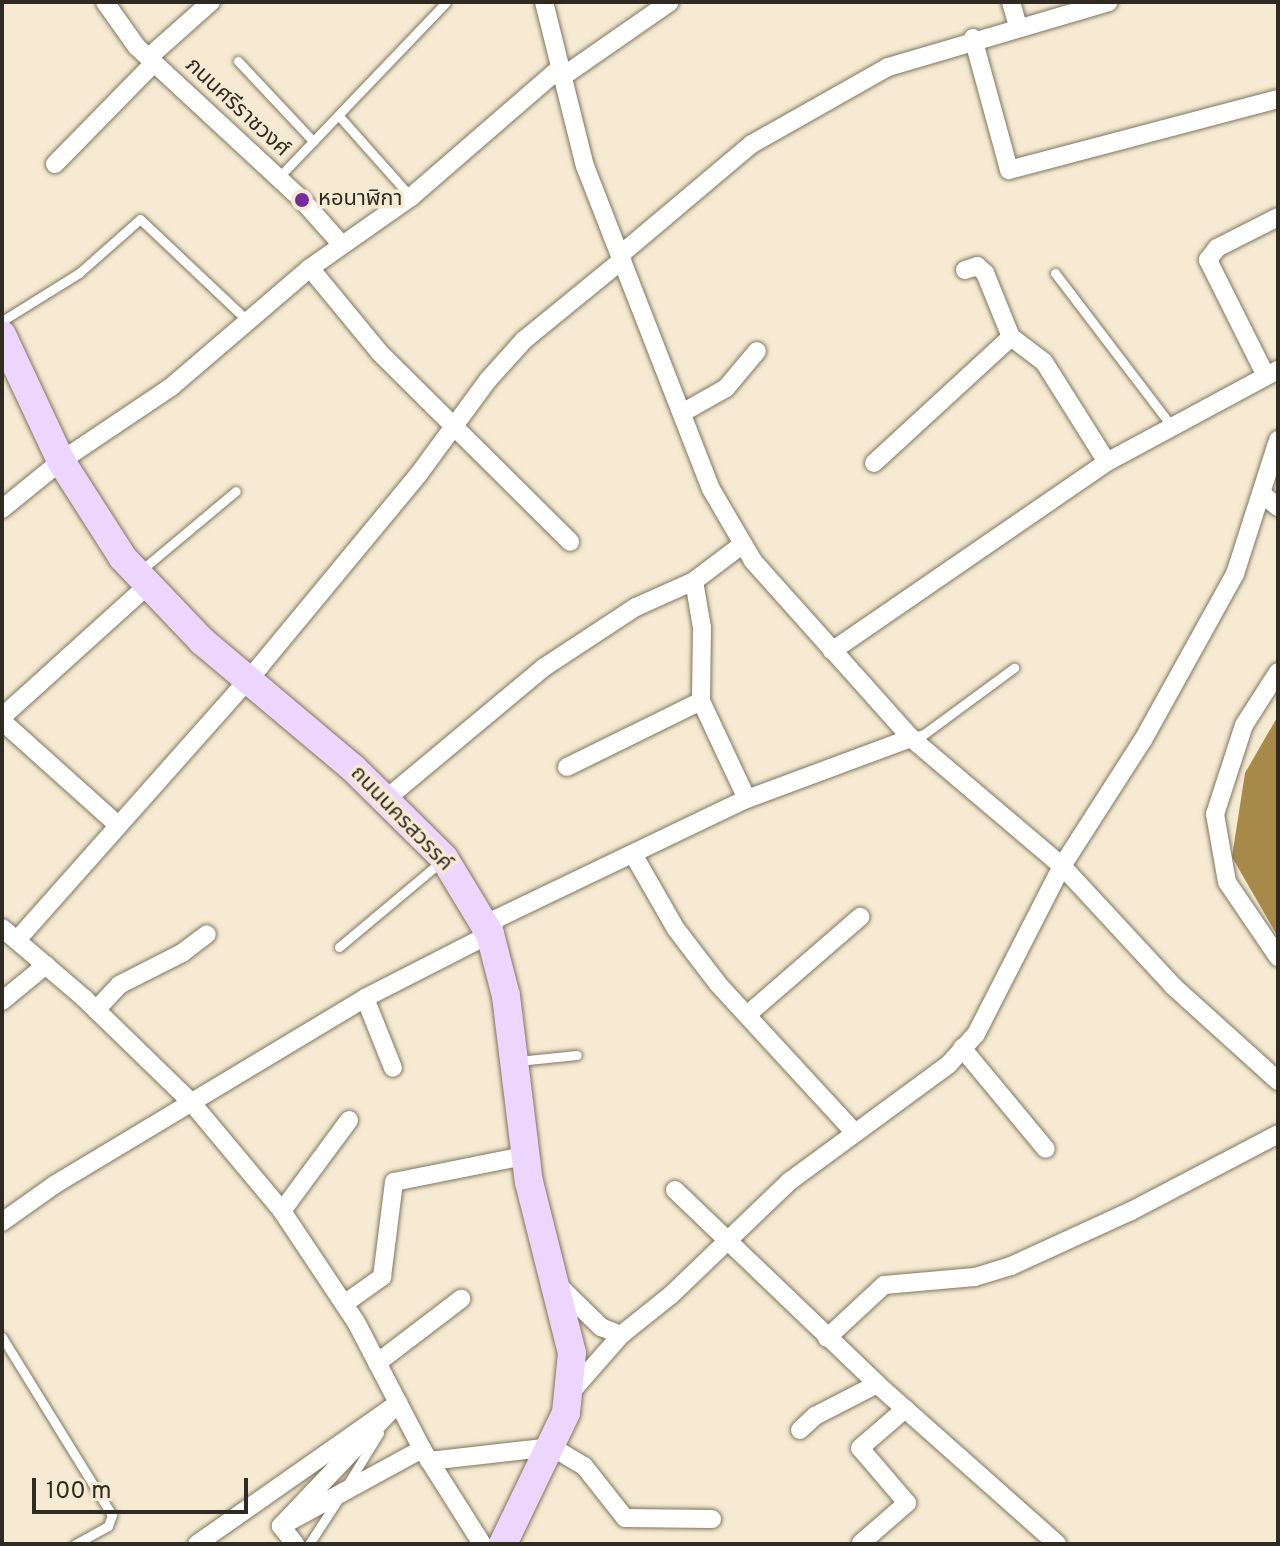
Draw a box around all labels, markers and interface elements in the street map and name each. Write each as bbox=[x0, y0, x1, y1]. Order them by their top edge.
street label: ภนนศรีราชวงศ์ bbox=[179, 53, 295, 163]
place label: หอนาฬิกา bbox=[318, 187, 402, 213]
marker: หอนาฬิกา bbox=[293, 191, 311, 209]
street label: ถนนนครสวรรค์ bbox=[344, 761, 458, 877]
scale bar bbox=[36, 1462, 252, 1512]
text: 100 m bbox=[46, 1477, 112, 1507]

